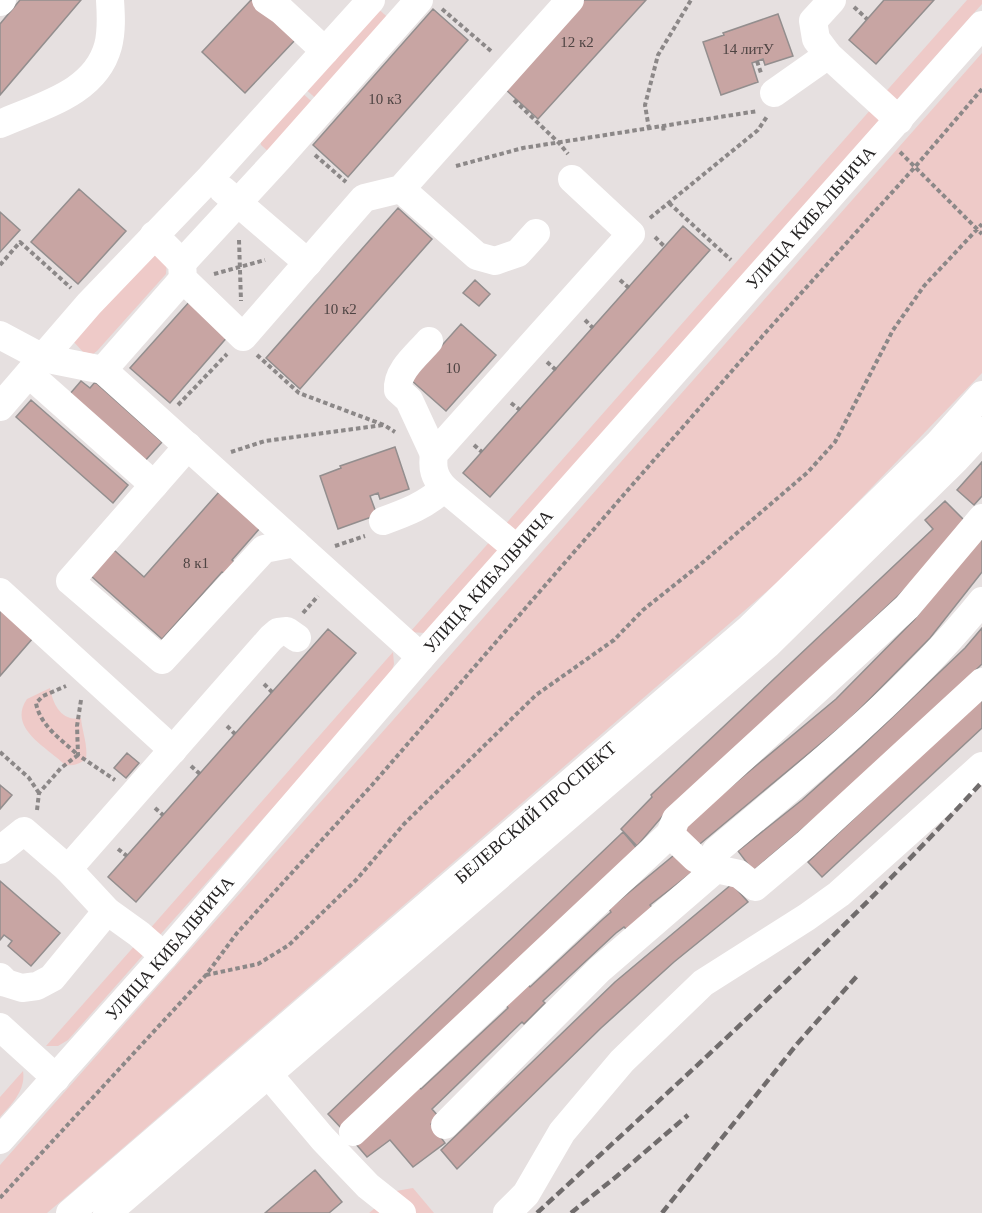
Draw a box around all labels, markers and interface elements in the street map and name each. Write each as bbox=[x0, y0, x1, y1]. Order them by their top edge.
house number: 12 к2 bbox=[560, 34, 594, 50]
house number: 14 литУ bbox=[722, 41, 774, 57]
house number: 10 к3 bbox=[368, 91, 402, 107]
street label: УЛИЦА КИБАЛЬЧИЧА bbox=[742, 142, 880, 293]
house number: 10 к2 bbox=[323, 301, 357, 317]
house number: 10 bbox=[446, 360, 461, 376]
street label: УЛИЦА КИБАЛЬЧИЧА bbox=[419, 506, 557, 657]
house number: 8 к1 bbox=[183, 555, 209, 571]
street label: БЕЛЕВСКИЙ ПРОСПЕКТ bbox=[451, 738, 620, 887]
street label: УЛИЦА КИБАЛЬЧИЧА bbox=[101, 872, 238, 1024]

